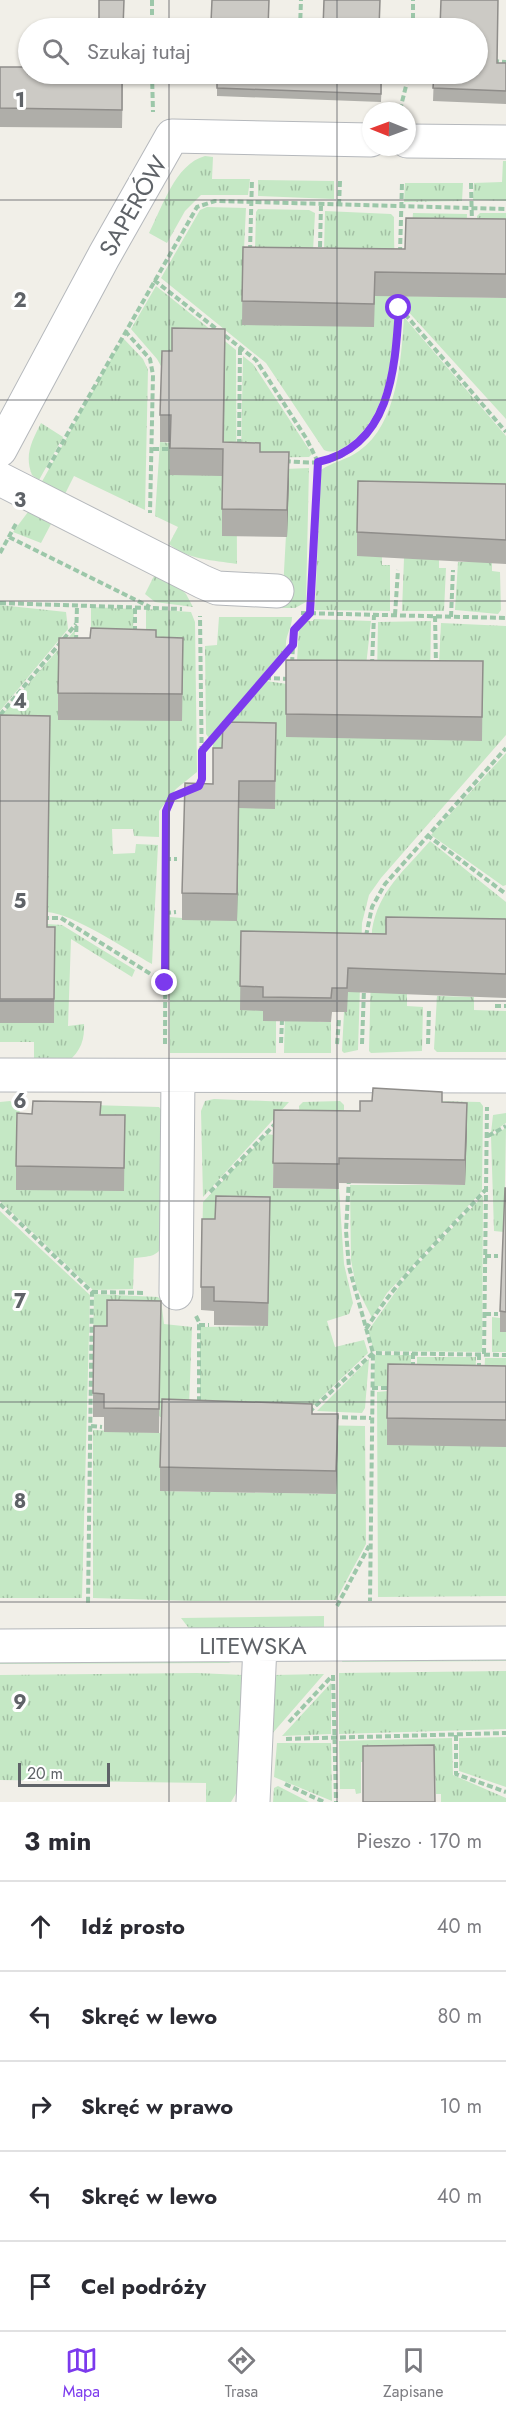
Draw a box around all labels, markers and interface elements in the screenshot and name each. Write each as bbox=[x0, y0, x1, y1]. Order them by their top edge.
search box bbox=[18, 18, 488, 84]
icon: search bbox=[39, 35, 72, 68]
text: Szukaj tutaj bbox=[87, 35, 191, 67]
text: 1 bbox=[15, 86, 25, 115]
north arrow bbox=[362, 102, 416, 156]
street label: SAPERÓW bbox=[90, 149, 176, 263]
text: 2 bbox=[13, 286, 27, 315]
route start bbox=[385, 294, 411, 320]
text: 3 bbox=[14, 486, 26, 515]
text: 4 bbox=[13, 687, 27, 716]
text: 5 bbox=[14, 887, 27, 916]
route end bbox=[151, 969, 177, 995]
text: 6 bbox=[13, 1087, 27, 1116]
text: 7 bbox=[14, 1287, 27, 1316]
text: 8 bbox=[14, 1487, 26, 1516]
street label: LITEWSKA bbox=[199, 1628, 307, 1663]
text: 9 bbox=[13, 1688, 27, 1717]
scale bar bbox=[18, 1760, 110, 1788]
text: 20 m bbox=[27, 1762, 63, 1785]
text: 3 min bbox=[24, 1822, 91, 1860]
text: Pieszo · 170 m bbox=[357, 1827, 482, 1856]
icon: ahead bbox=[24, 1910, 57, 1943]
text: Idź prosto bbox=[81, 1910, 185, 1942]
text: 40 m bbox=[437, 1912, 482, 1941]
icon: left bbox=[24, 2000, 57, 2033]
text: Skręć w lewo bbox=[81, 2000, 217, 2032]
text: 80 m bbox=[437, 2002, 482, 2031]
icon: right bbox=[24, 2090, 57, 2123]
text: Skręć w prawo bbox=[81, 2090, 233, 2122]
text: 10 m bbox=[439, 2092, 482, 2121]
icon: left bbox=[24, 2180, 57, 2213]
text: Skręć w lewo bbox=[81, 2180, 217, 2212]
text: 40 m bbox=[437, 2182, 482, 2211]
icon: arrive bbox=[24, 2270, 57, 2303]
text: Cel podróży bbox=[81, 2270, 206, 2302]
tab: Mapa bbox=[62, 2344, 100, 2403]
tab: Trasa bbox=[225, 2344, 258, 2403]
tab: Zapisane bbox=[383, 2344, 444, 2403]

